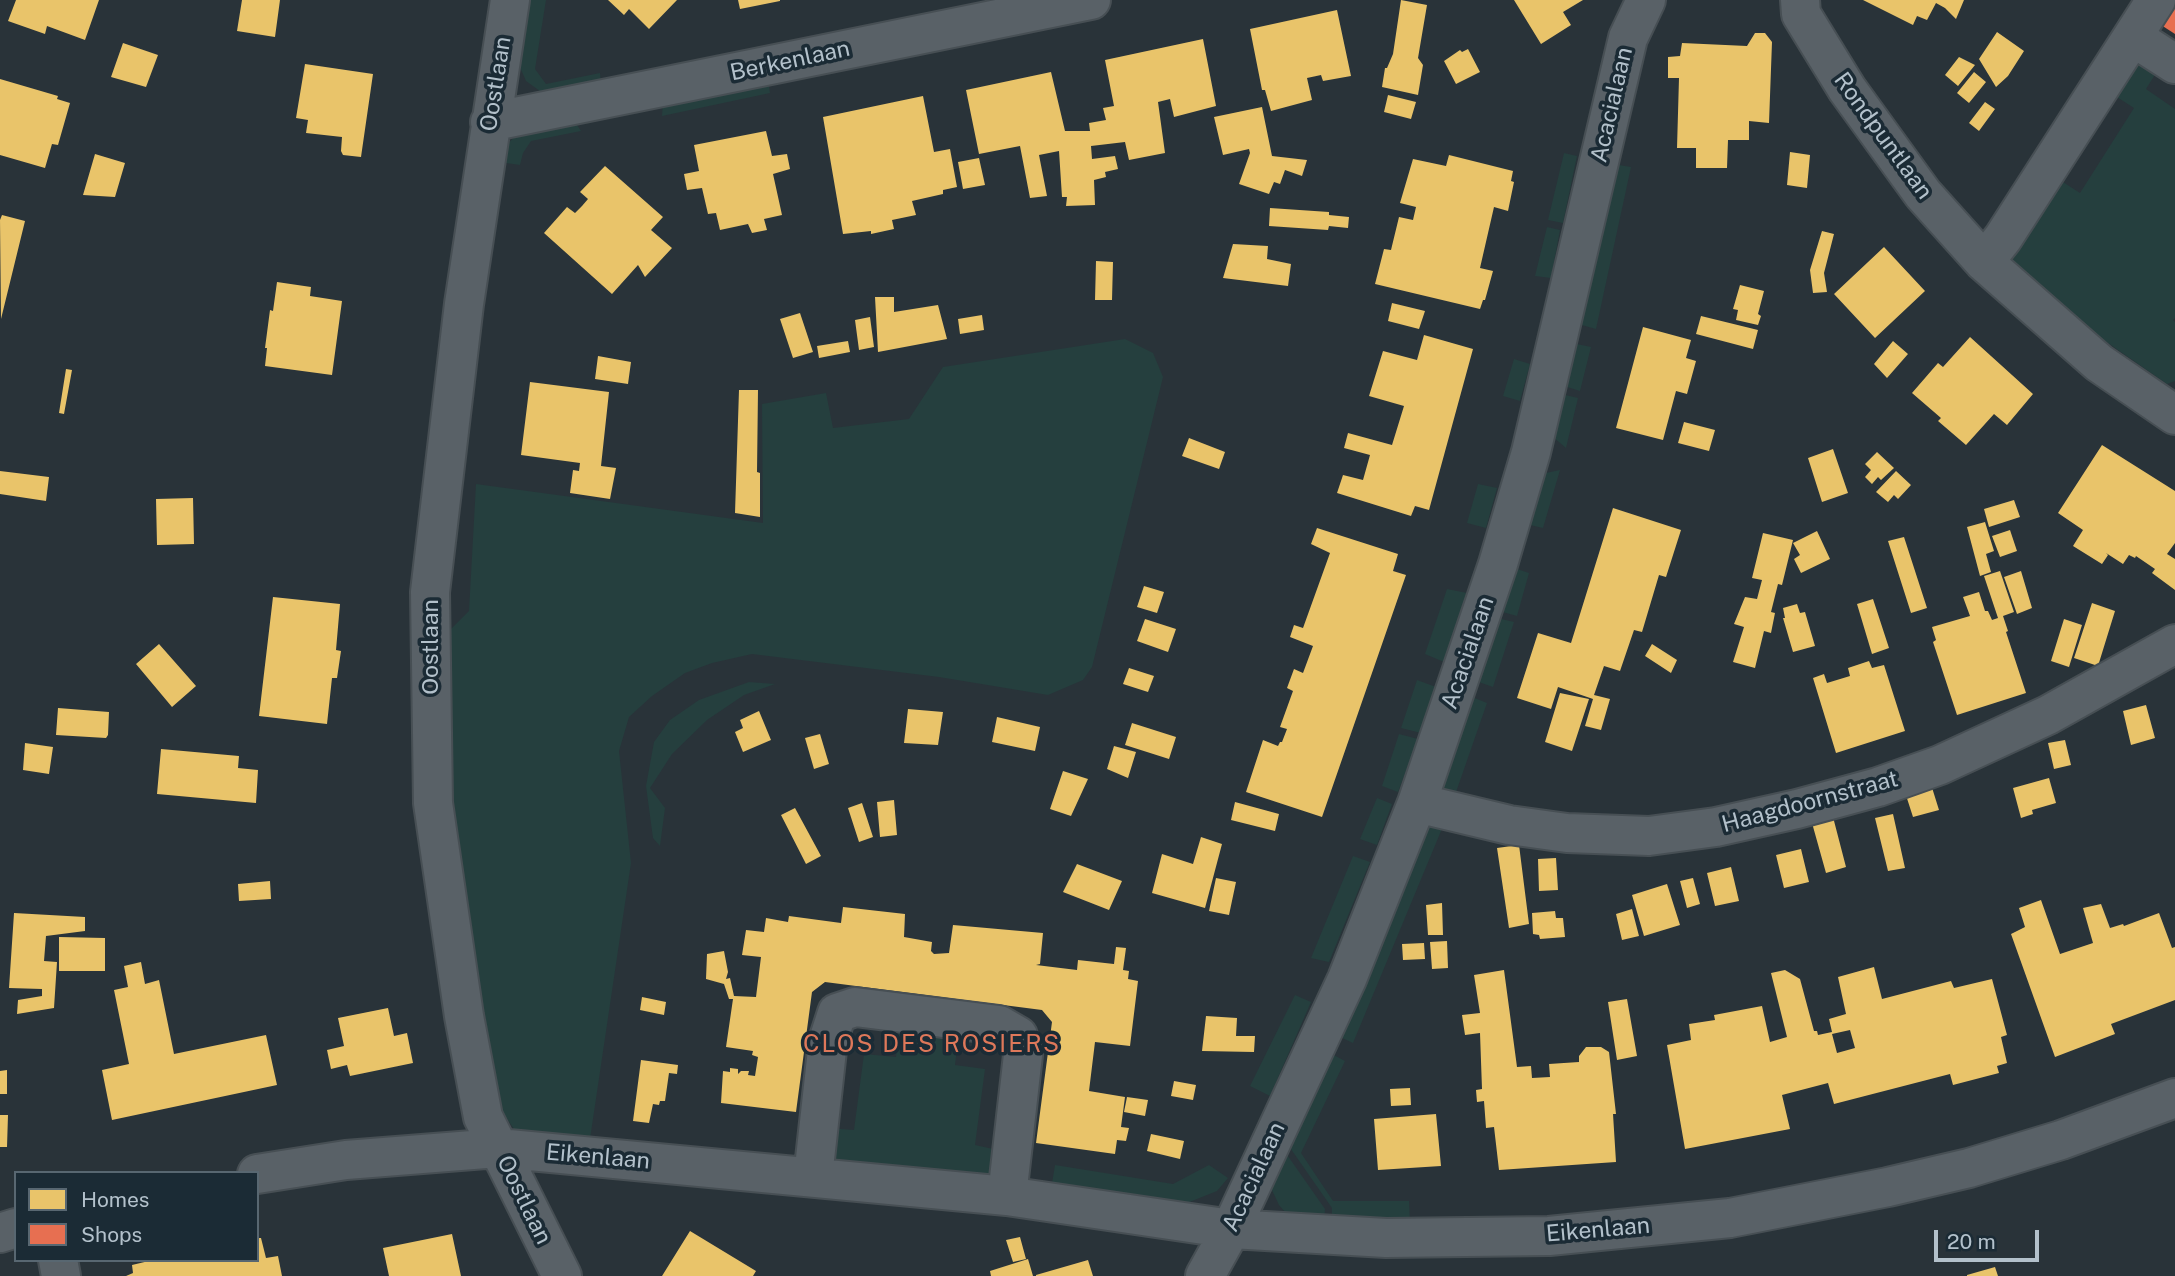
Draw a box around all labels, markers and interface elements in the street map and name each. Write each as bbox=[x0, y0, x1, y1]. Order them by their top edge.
street label: Oostlaan bbox=[475, 35, 517, 133]
street label: Berkenlaan bbox=[728, 35, 852, 87]
street label: Acacialaan bbox=[1585, 45, 1639, 165]
street label: Rondpuntlaan bbox=[1828, 67, 1938, 205]
street label: Acacialaan bbox=[1436, 593, 1500, 713]
street label: Oostlaan bbox=[417, 599, 445, 695]
street label: Haagdoornstraat bbox=[1719, 765, 1901, 839]
district label: CLOS DES ROSIERS bbox=[805, 1031, 1059, 1059]
street label: Acacialaan bbox=[1217, 1118, 1291, 1236]
street label: Eikenlaan bbox=[545, 1139, 651, 1175]
street label: Oostlaan bbox=[491, 1151, 557, 1249]
legend bbox=[14, 1171, 259, 1262]
text: Homes bbox=[81, 1187, 149, 1212]
street label: Eikenlaan bbox=[1545, 1212, 1651, 1248]
scale bar bbox=[1937, 1216, 2042, 1260]
text: Shops bbox=[81, 1222, 142, 1247]
text: 20 m bbox=[1947, 1229, 1996, 1254]

